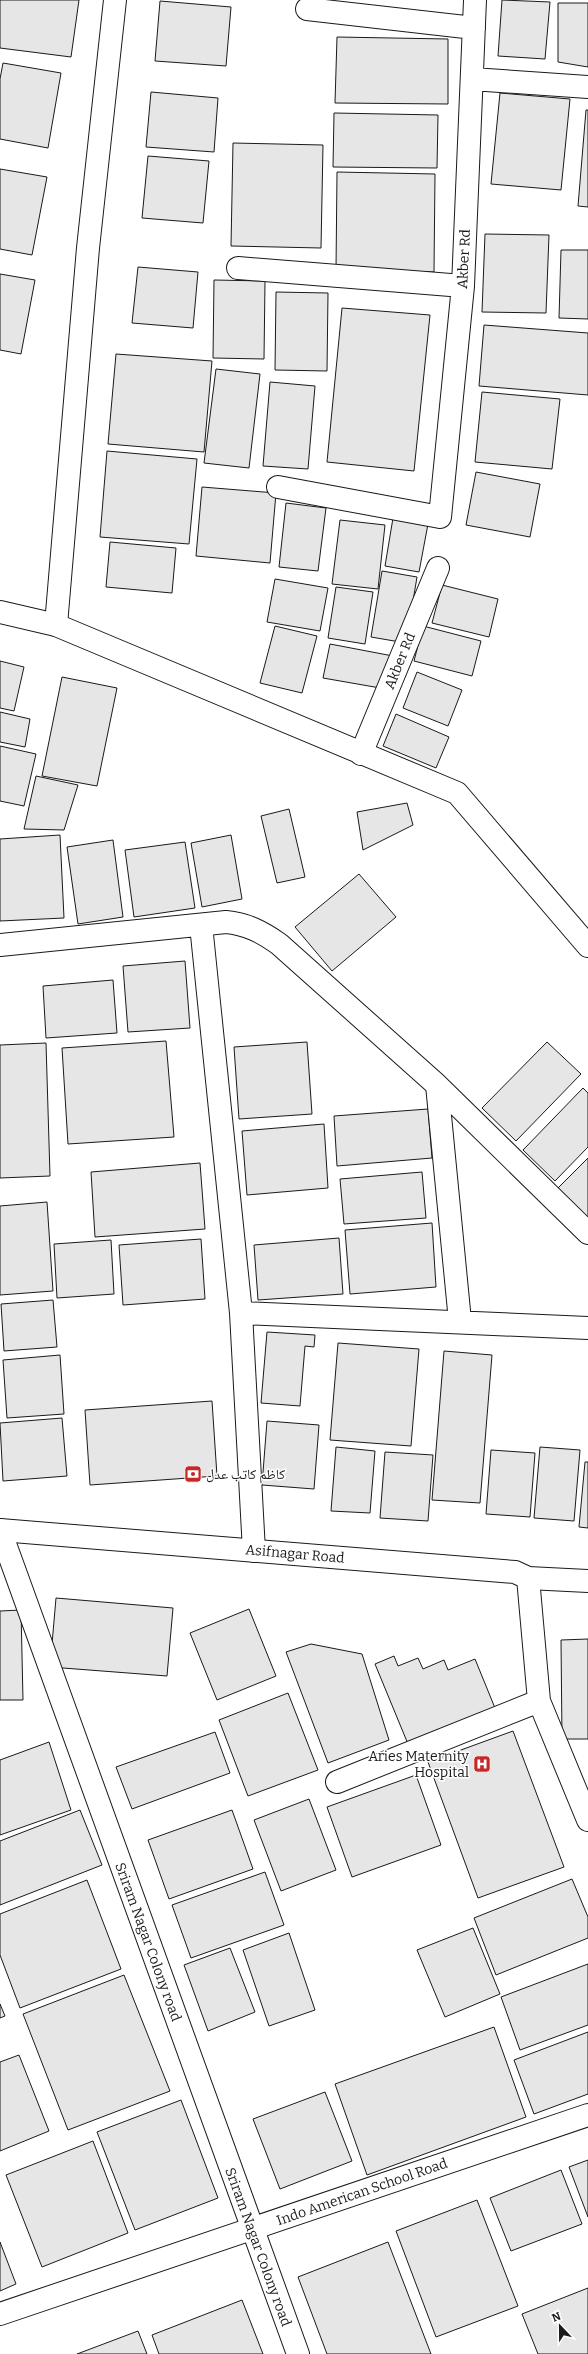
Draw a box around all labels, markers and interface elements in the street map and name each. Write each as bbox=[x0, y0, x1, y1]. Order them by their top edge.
street label: Akber Rd bbox=[454, 229, 474, 289]
street label: Akber Rd bbox=[381, 630, 419, 692]
bank icon: كاظم كاتب عدل bbox=[183, 1464, 203, 1484]
place label: كاظم كاتب عدل bbox=[206, 1466, 285, 1484]
street label: Asifnagar Road bbox=[245, 1541, 345, 1567]
place label: Aries Maternity Hospital bbox=[368, 1748, 470, 1781]
hospital icon: Aries Maternity Hospital bbox=[472, 1754, 492, 1774]
street label: Sriram Nagar Colony road bbox=[111, 1860, 185, 2024]
street label: Indo American School Road bbox=[274, 2155, 450, 2229]
street label: Sriram Nagar Colony road bbox=[221, 2165, 295, 2329]
north arrow bbox=[540, 2306, 580, 2346]
text: N bbox=[550, 2309, 563, 2325]

